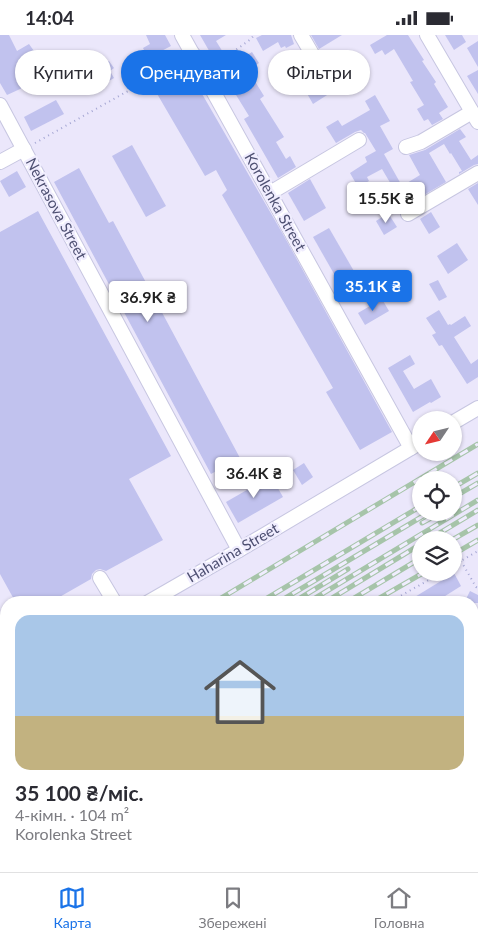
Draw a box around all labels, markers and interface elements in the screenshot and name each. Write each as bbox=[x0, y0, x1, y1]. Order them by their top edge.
text: 14:04 bbox=[25, 6, 74, 29]
chip: Купити bbox=[15, 50, 111, 95]
chip: Орендувати bbox=[121, 50, 258, 95]
chip: Фільтри bbox=[268, 50, 370, 95]
street label: Korolenka Street bbox=[241, 149, 311, 254]
street label: Nekrasova Street bbox=[22, 155, 92, 263]
pin: 15.5K ₴ bbox=[340, 181, 432, 224]
text: 15.5K ₴ bbox=[358, 188, 414, 207]
pin: 35.1K ₴ bbox=[327, 269, 419, 312]
text: 35.1K ₴ bbox=[345, 276, 401, 295]
pin: 36.9K ₴ bbox=[102, 281, 194, 323]
text: 36.9K ₴ bbox=[120, 287, 176, 306]
north arrow bbox=[412, 411, 462, 461]
map controls bbox=[412, 411, 462, 581]
pin: 36.4K ₴ bbox=[208, 457, 300, 499]
text: 36.4K ₴ bbox=[226, 463, 282, 482]
button: locate bbox=[412, 471, 462, 521]
street label: Haharina Street bbox=[184, 518, 282, 586]
button: layers bbox=[412, 531, 462, 581]
icon: home bbox=[195, 647, 285, 737]
text: 35 100 ₴/міс. bbox=[15, 780, 144, 805]
text: 4-кімн. · 104 m² bbox=[15, 805, 129, 824]
text: Korolenka Street bbox=[15, 824, 132, 843]
tab: Карта bbox=[54, 884, 91, 931]
tab: Збережені bbox=[199, 884, 267, 931]
tab: Головна bbox=[374, 884, 424, 931]

